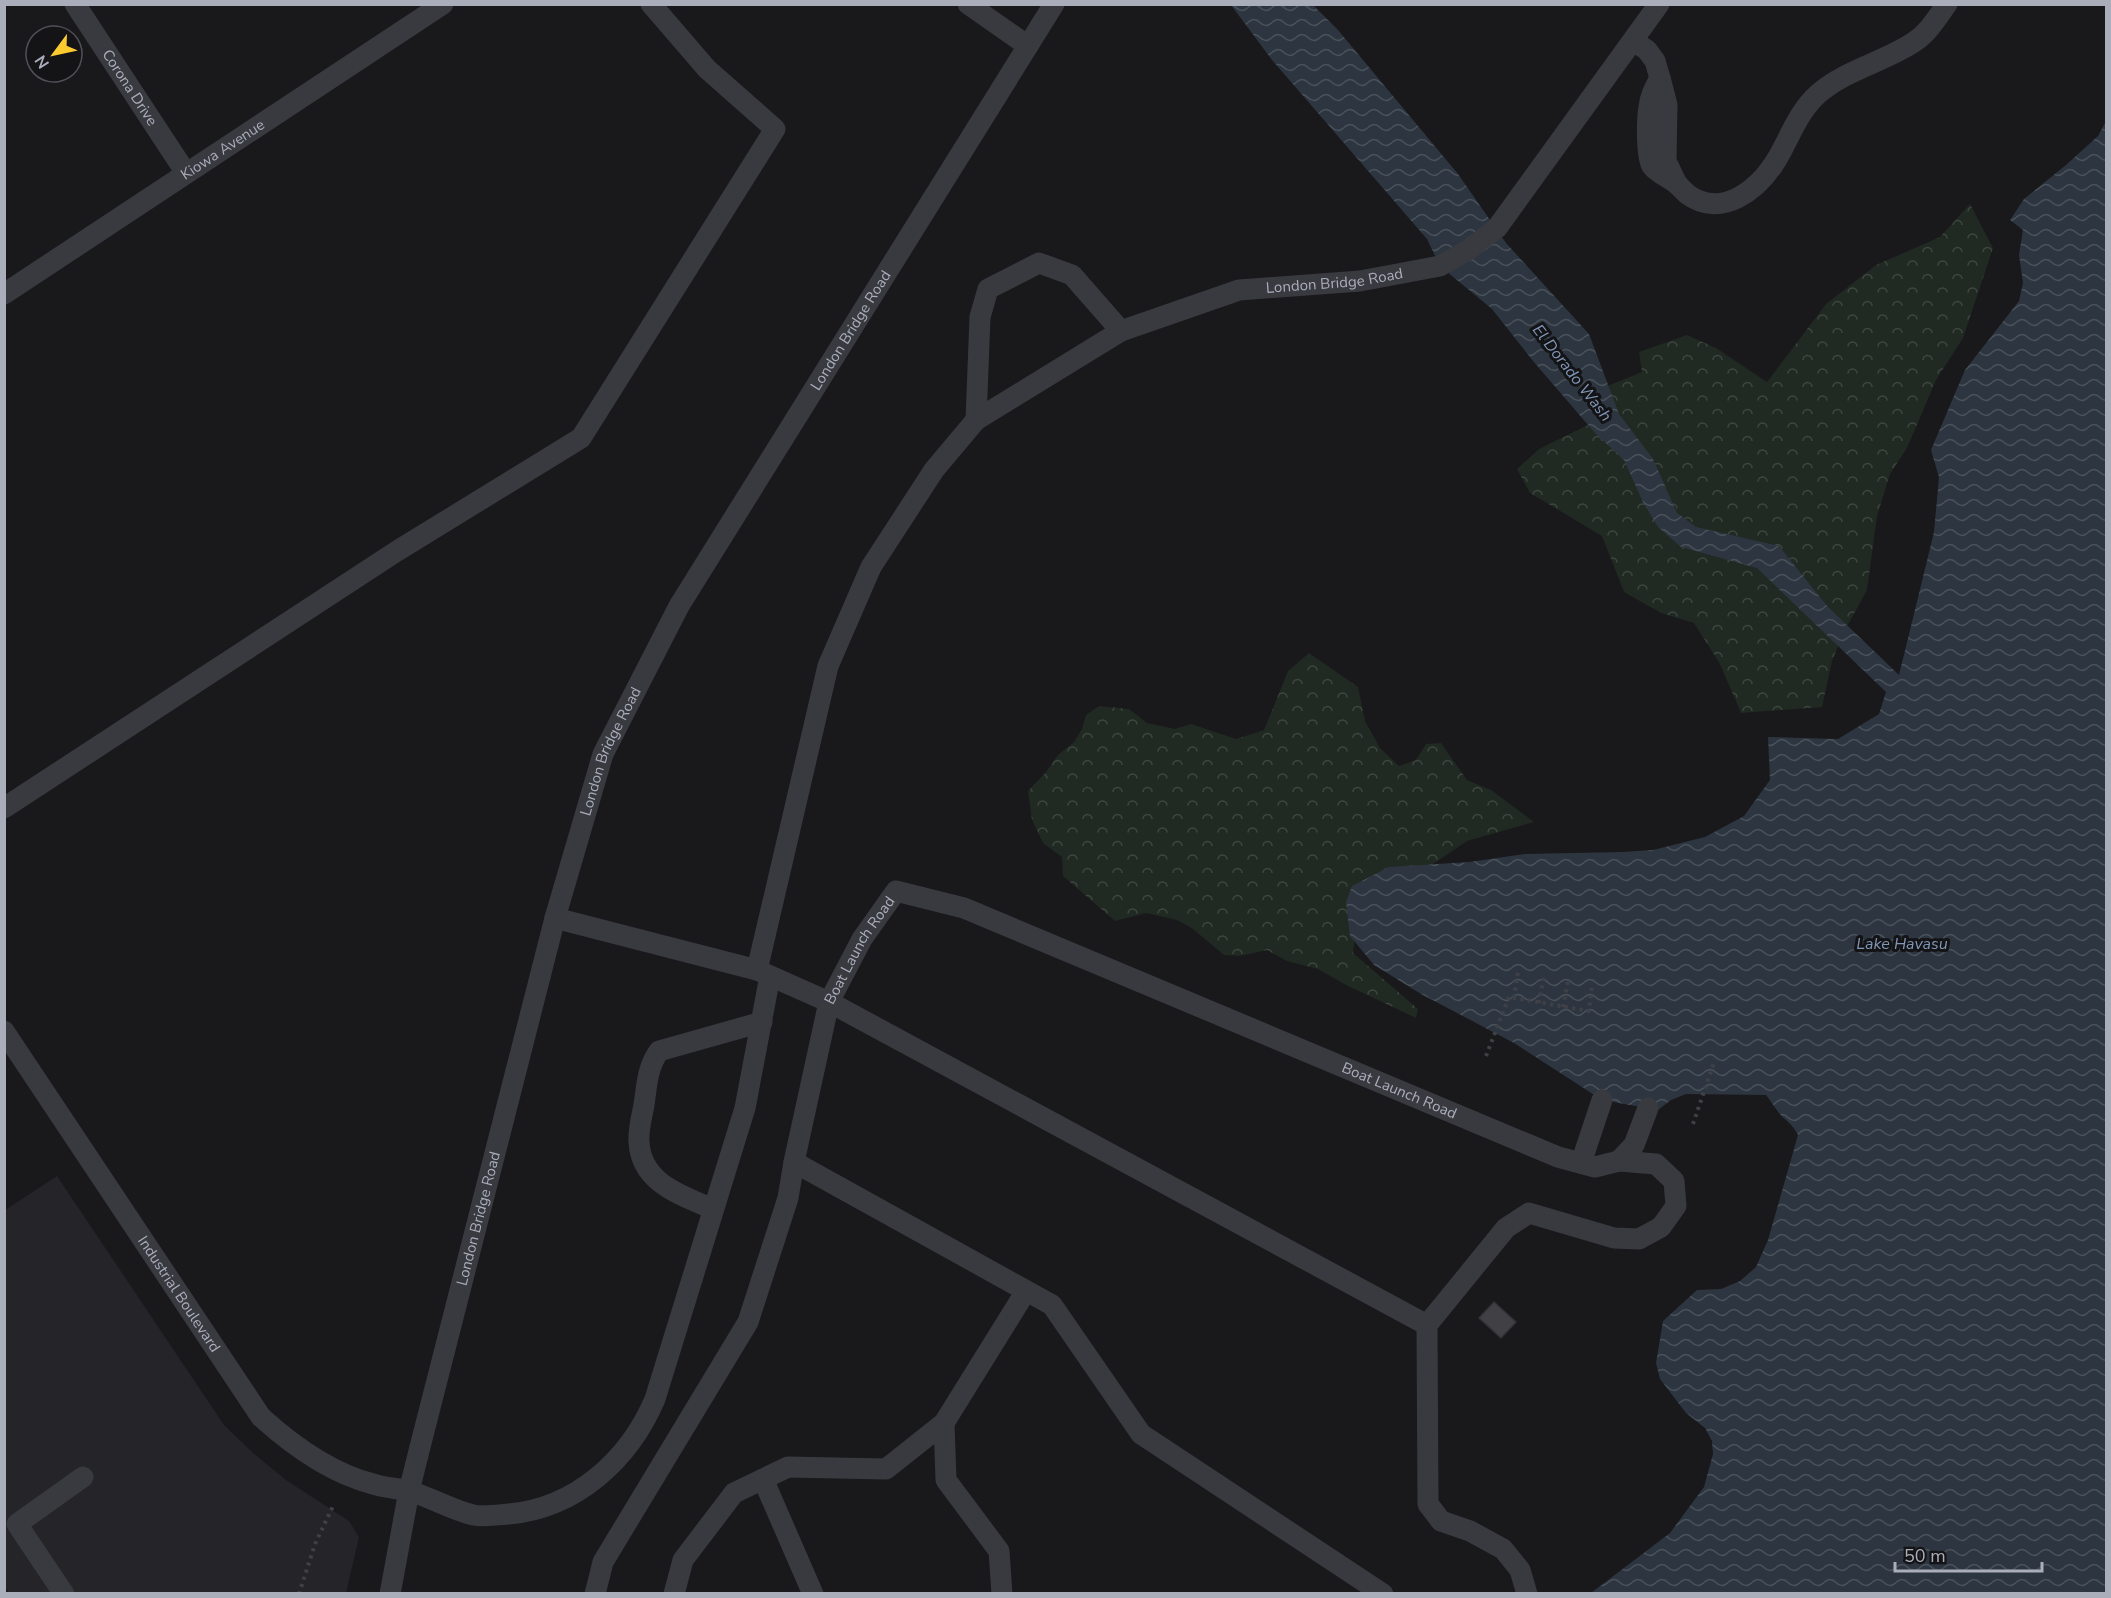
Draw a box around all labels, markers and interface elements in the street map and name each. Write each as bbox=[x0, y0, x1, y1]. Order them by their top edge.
north arrow bbox=[24, 24, 84, 84]
street label: Corona Drive bbox=[98, 46, 162, 130]
text: N bbox=[30, 51, 55, 73]
street label: Kiowa Avenue bbox=[177, 115, 268, 185]
street label: London Bridge Road bbox=[1265, 263, 1405, 298]
street label: London Bridge Road bbox=[806, 267, 896, 394]
water label: El Dorado Wash bbox=[1527, 320, 1617, 426]
street label: London Bridge Road bbox=[575, 684, 646, 818]
street label: Boat Launch Road bbox=[819, 892, 899, 1008]
water label: Lake Havasu bbox=[1856, 933, 1948, 955]
street label: Boat Launch Road bbox=[1339, 1058, 1460, 1123]
street label: London Bridge Road bbox=[452, 1149, 505, 1288]
street label: Industrial Boulevard bbox=[133, 1232, 225, 1356]
scale bar bbox=[1895, 1535, 2042, 1573]
text: 50 m bbox=[1904, 1544, 1946, 1568]

